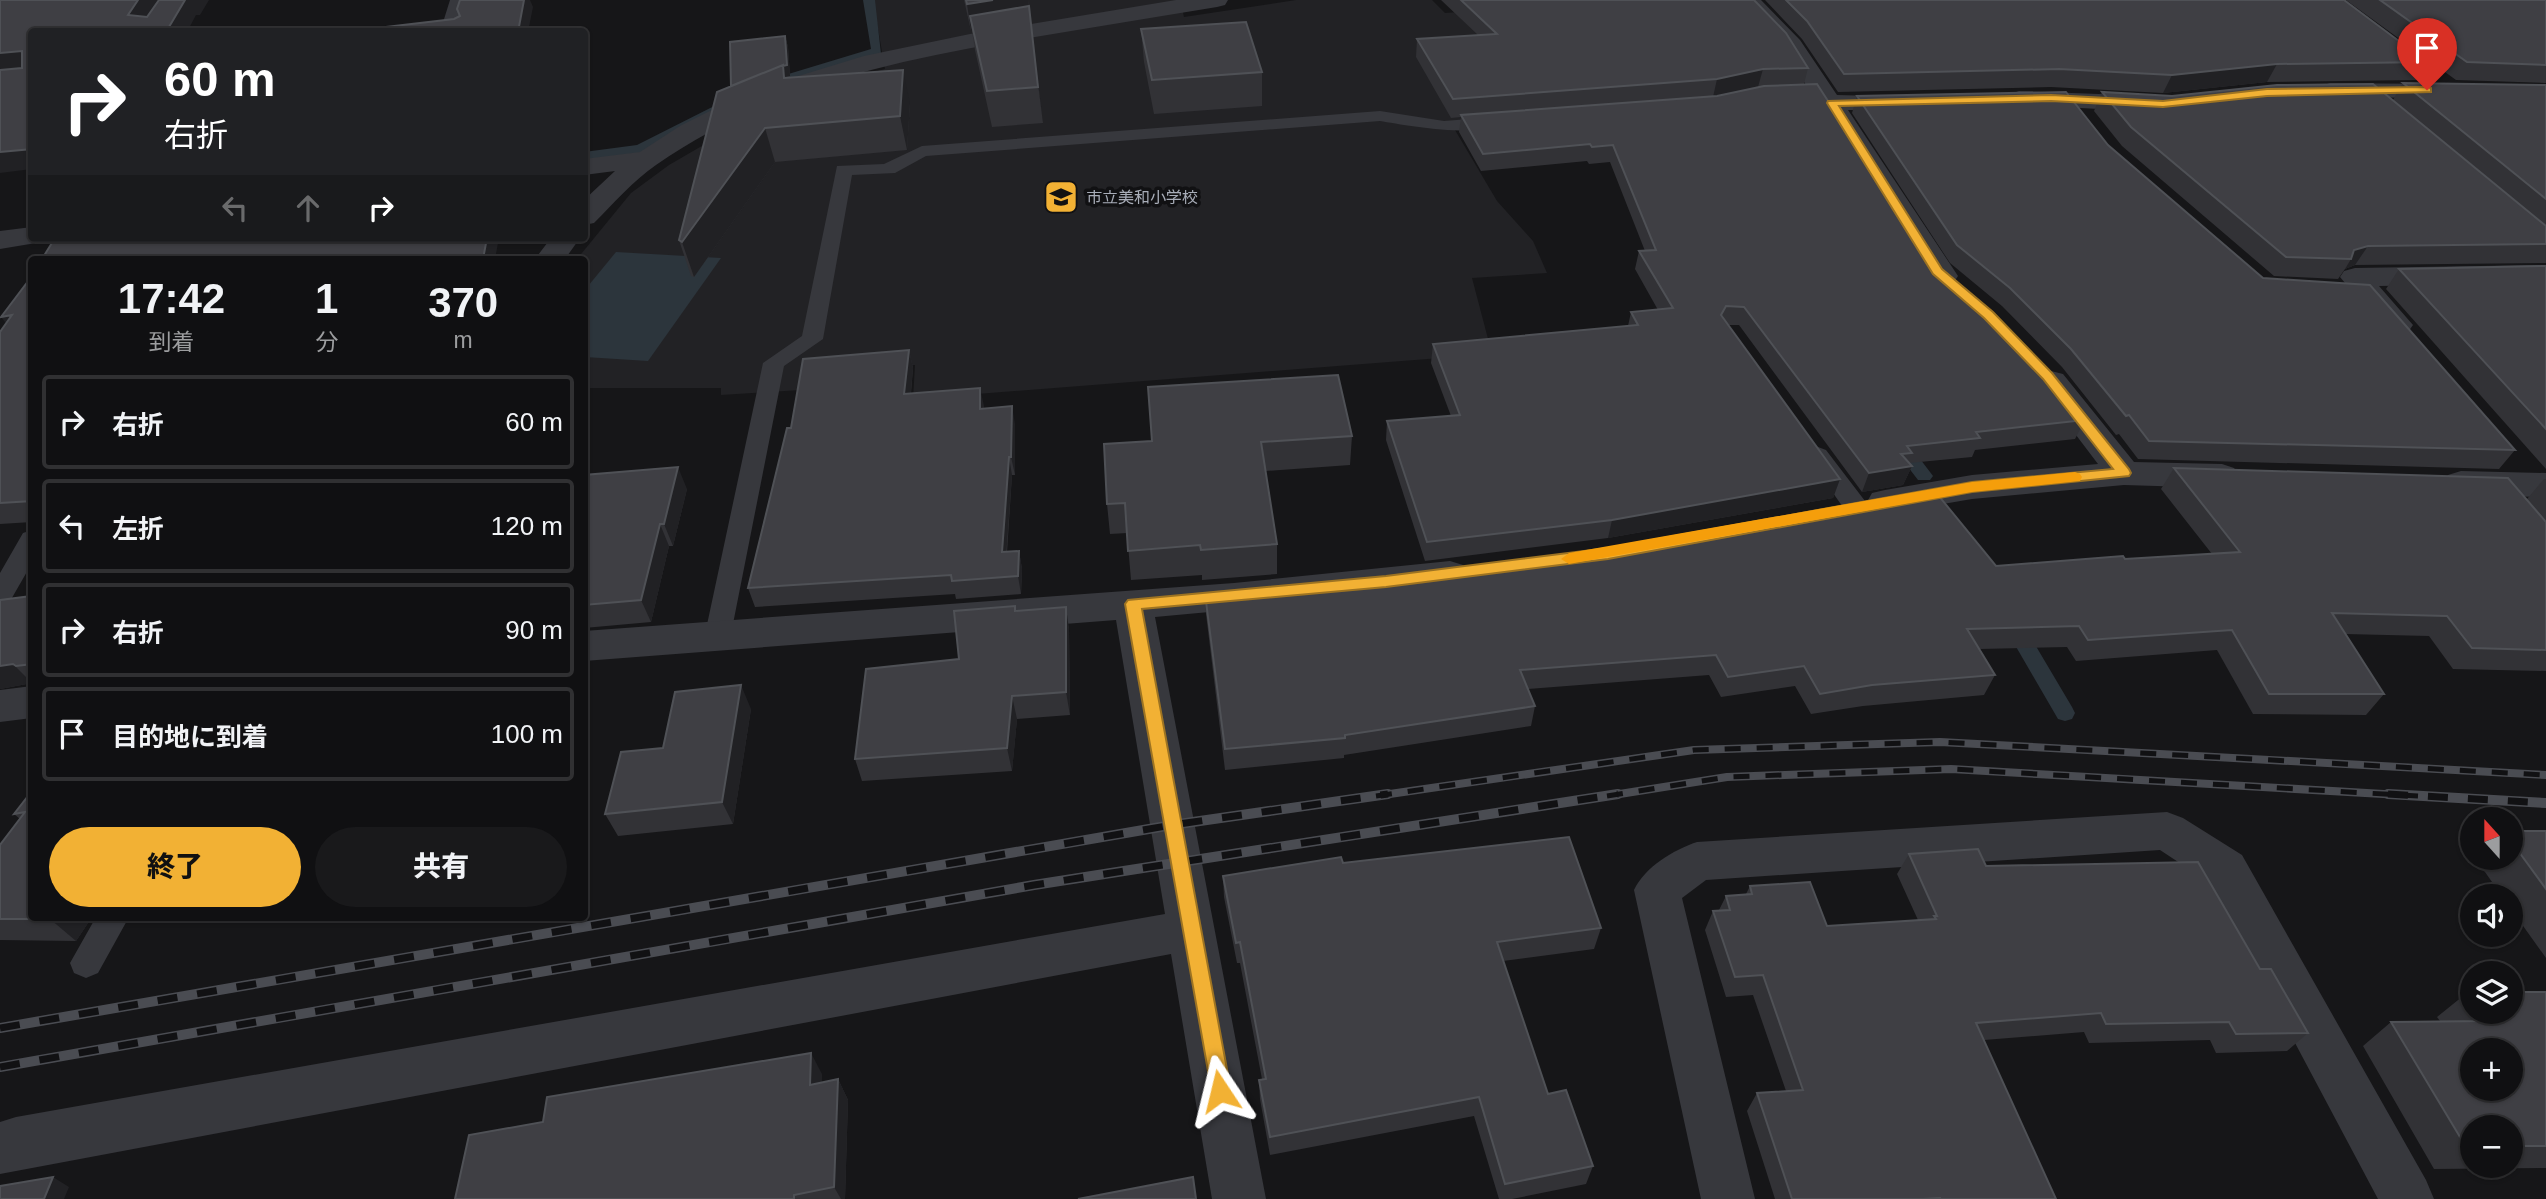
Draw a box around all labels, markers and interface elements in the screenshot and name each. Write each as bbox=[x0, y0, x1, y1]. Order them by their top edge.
pin bbox=[2397, 18, 2457, 90]
icon: arrive bbox=[2408, 29, 2446, 67]
text: 60 m bbox=[164, 52, 276, 106]
icon: right bbox=[49, 56, 140, 147]
text: 右折 bbox=[164, 117, 228, 153]
school or university icon: 市立美和小学校 bbox=[1042, 178, 1080, 216]
icon: left bbox=[216, 189, 254, 227]
icon: ahead bbox=[289, 189, 327, 227]
icon: right bbox=[362, 189, 400, 227]
place label: 市立美和小学校 bbox=[1086, 189, 1198, 206]
text: 17:42 bbox=[118, 275, 225, 322]
text: 1 bbox=[315, 275, 338, 322]
text: 370 bbox=[428, 279, 498, 326]
text: m bbox=[454, 327, 473, 353]
text: 到着 bbox=[148, 329, 194, 355]
text: 分 bbox=[315, 329, 338, 355]
icon: right bbox=[53, 403, 91, 441]
text: 60 m bbox=[505, 407, 563, 437]
text: 右折 bbox=[112, 410, 164, 440]
icon: left bbox=[53, 507, 91, 545]
text: 120 m bbox=[491, 511, 563, 541]
text: 左折 bbox=[112, 514, 164, 544]
icon: right bbox=[53, 611, 91, 649]
text: 90 m bbox=[505, 615, 563, 645]
text: 右折 bbox=[112, 618, 164, 648]
icon: arrive bbox=[53, 715, 91, 753]
text: 100 m bbox=[491, 719, 563, 749]
text: 目的地に到着 bbox=[112, 722, 268, 752]
north arrow bbox=[2460, 807, 2524, 870]
map controls bbox=[2460, 807, 2523, 1178]
button: 終了 bbox=[49, 827, 301, 907]
button: 共有 bbox=[315, 827, 567, 907]
button: sound bbox=[2460, 884, 2523, 947]
button: layers bbox=[2460, 961, 2523, 1024]
button: + bbox=[2460, 1038, 2523, 1101]
position arrow bbox=[1183, 1054, 1257, 1128]
button: − bbox=[2460, 1115, 2523, 1178]

